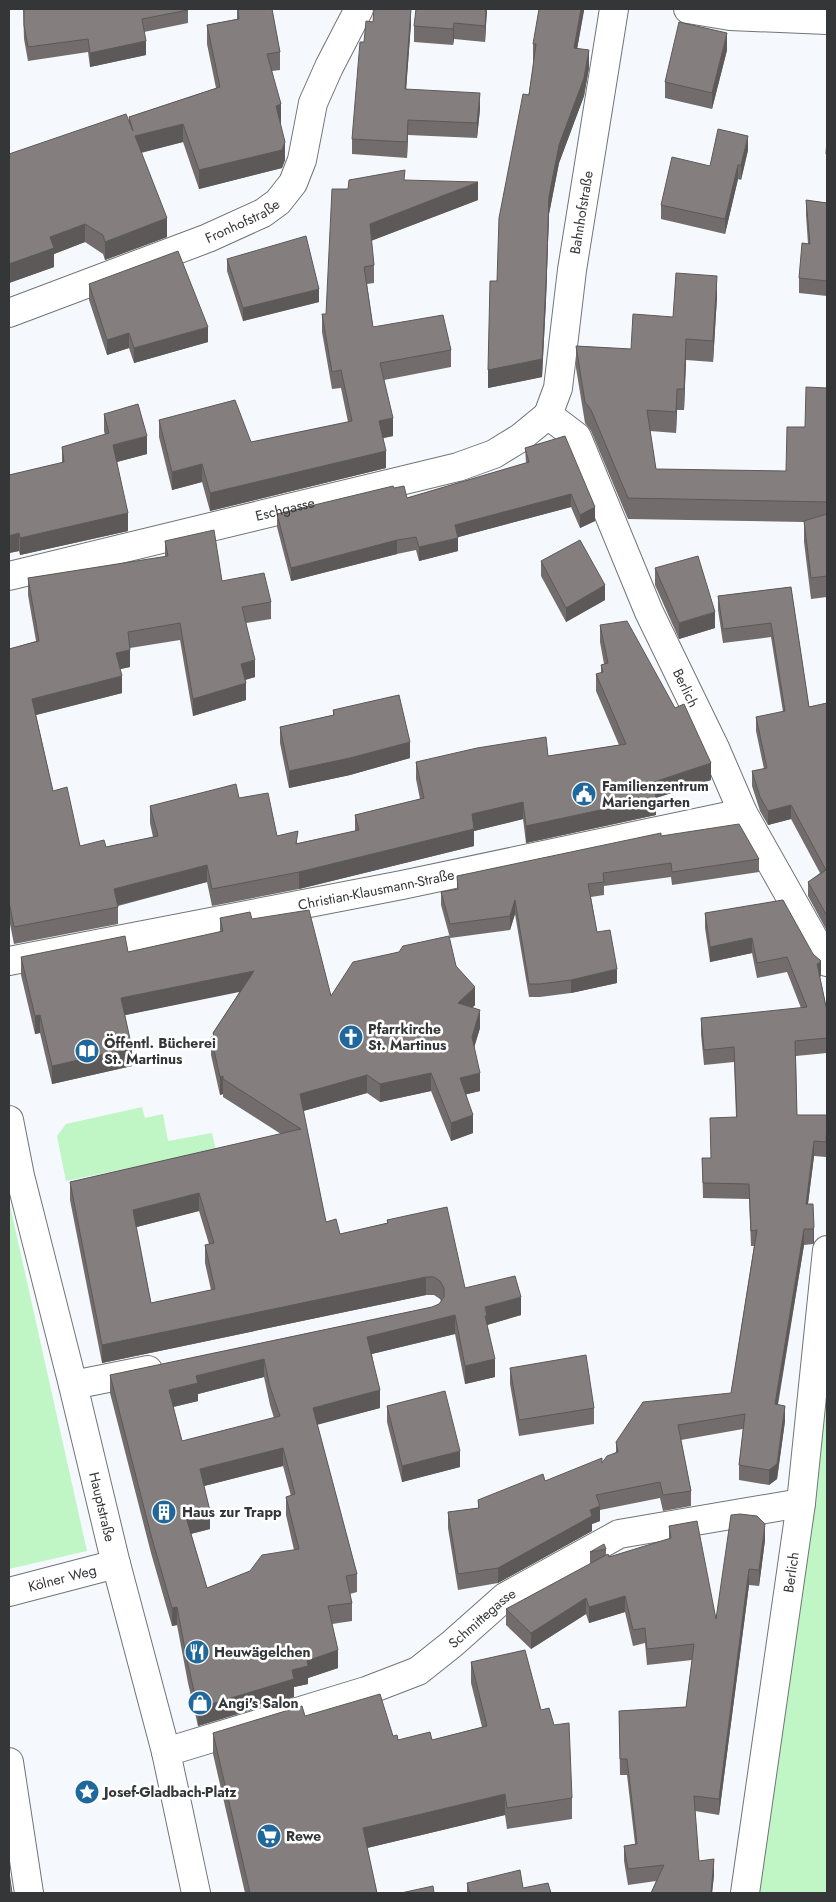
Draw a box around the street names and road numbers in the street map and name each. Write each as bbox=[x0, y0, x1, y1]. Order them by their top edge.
street label: Bahnhofstraße bbox=[565, 169, 598, 255]
street label: Fronhofstraße bbox=[202, 194, 284, 248]
street label: Eschgasse bbox=[253, 492, 317, 526]
street label: Berlich bbox=[668, 665, 704, 711]
street label: Christian-Klausmann-Straße bbox=[296, 864, 456, 915]
street label: Hauptstraße bbox=[84, 1470, 120, 1544]
street label: Berlich bbox=[778, 1551, 804, 1594]
street label: Kölner Weg bbox=[26, 1560, 99, 1597]
street label: Schmittegasse bbox=[444, 1583, 519, 1653]

